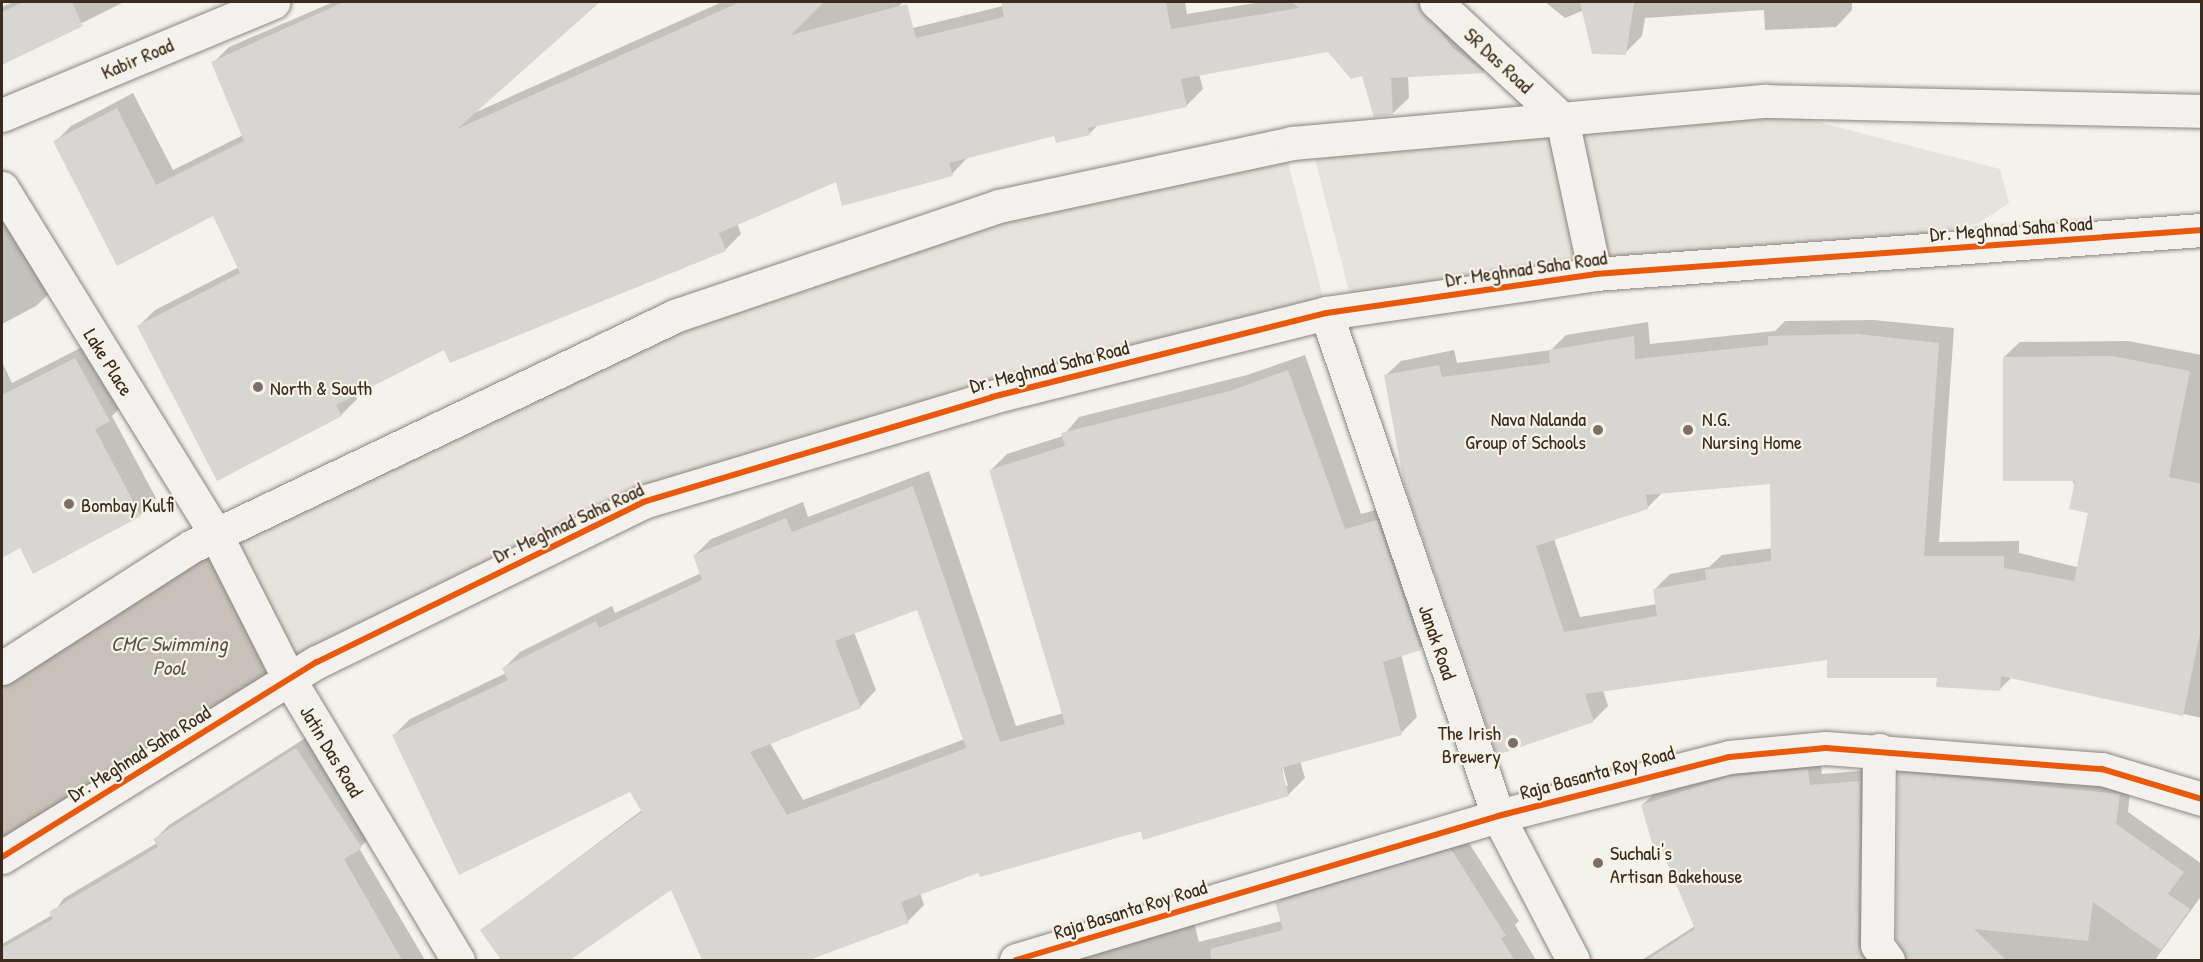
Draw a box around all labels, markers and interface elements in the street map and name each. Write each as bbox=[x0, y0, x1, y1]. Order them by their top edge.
street label: SR Das Road bbox=[1460, 22, 1538, 98]
street label: Kabir Road bbox=[97, 32, 177, 84]
street label: Dr. Meghnad Saha Road bbox=[1929, 210, 2093, 246]
street label: Dr. Meghnad Saha Road bbox=[1444, 245, 1608, 291]
street label: Lake Place bbox=[79, 324, 139, 400]
street label: Dr. Meghnad Saha Road bbox=[967, 335, 1131, 397]
place label: North & South bbox=[270, 375, 372, 399]
marker: North & South bbox=[251, 380, 265, 394]
place label: Nava Nalanda Group of Schools bbox=[1465, 406, 1586, 453]
place label: N.G. Nursing Home bbox=[1702, 406, 1802, 453]
marker: N.G. Nursing Home bbox=[1679, 421, 1697, 439]
marker: Nava Nalanda Group of Schools bbox=[1591, 423, 1605, 437]
street label: Dr. Meghnad Saha Road bbox=[489, 477, 647, 567]
place label: Bombay Kulfi bbox=[81, 492, 174, 516]
marker: Bombay Kulfi bbox=[62, 497, 76, 511]
street label: Janak Road bbox=[1414, 601, 1462, 683]
water label: CMC Swimming Pool bbox=[111, 631, 227, 681]
street label: Dr. Meghnad Saha Road bbox=[63, 700, 215, 806]
street label: Jatin Das Road bbox=[295, 701, 369, 801]
place label: The Irish Brewery bbox=[1438, 720, 1501, 767]
marker: The Irish Brewery bbox=[1506, 736, 1520, 750]
street label: Raja Basanta Roy Road bbox=[1517, 740, 1677, 804]
place label: Suchali's Artisan Bakehouse bbox=[1610, 840, 1742, 887]
marker: Suchali's Artisan Bakehouse bbox=[1591, 856, 1605, 870]
street label: Raja Basanta Roy Road bbox=[1051, 874, 1209, 944]

